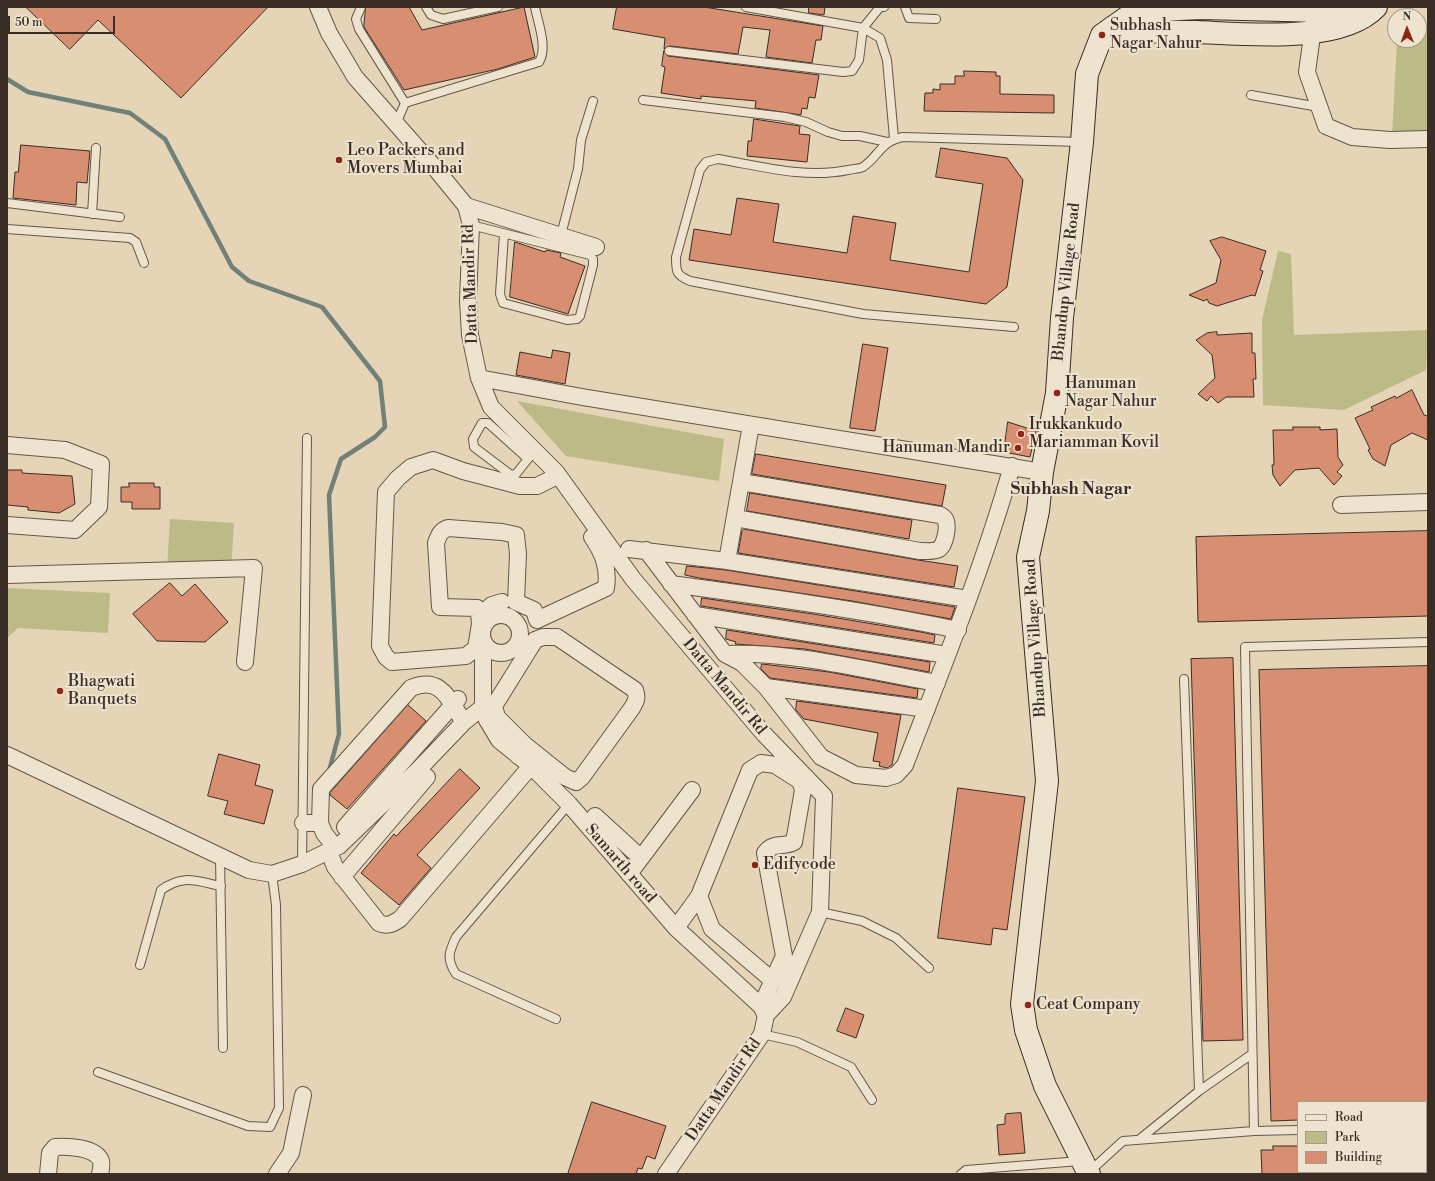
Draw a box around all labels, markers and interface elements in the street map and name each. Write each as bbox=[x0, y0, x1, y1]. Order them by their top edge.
scale bar bbox=[10, 8, 117, 34]
north arrow bbox=[1387, 8, 1427, 48]
text: N bbox=[1402, 10, 1411, 24]
text: 50 m bbox=[15, 15, 43, 30]
place label: Subhash Nagar Nahur bbox=[1110, 16, 1202, 54]
marker: Subhash Nagar Nahur bbox=[1097, 30, 1107, 40]
place label: Leo Packers and Movers Mumbai bbox=[347, 141, 464, 179]
marker: Leo Packers and Movers Mumbai bbox=[334, 155, 344, 165]
street label: Bhandup Village Road bbox=[1049, 202, 1085, 362]
street label: Datta Mandir Rd bbox=[459, 224, 483, 344]
place label: Hanuman Nagar Nahur bbox=[1065, 374, 1157, 412]
marker: Hanuman Nagar Nahur bbox=[1052, 388, 1062, 398]
place label: Irukkankudo Mariamman Kovil bbox=[1029, 415, 1159, 453]
marker: Irukkankudo Mariamman Kovil bbox=[1016, 429, 1026, 439]
place label: Hanuman Mandir bbox=[882, 438, 1010, 458]
marker: Hanuman Mandir bbox=[1013, 443, 1023, 453]
district label: Subhash Nagar bbox=[1010, 480, 1132, 500]
street label: Bhandup Village Road bbox=[1021, 558, 1051, 718]
street label: Datta Mandir Rd bbox=[678, 635, 770, 739]
place label: Bhagwati Banquets bbox=[68, 672, 137, 710]
marker: Bhagwati Banquets bbox=[55, 686, 65, 696]
street label: Samarth road bbox=[580, 821, 660, 907]
place label: Edifycode bbox=[763, 855, 836, 875]
marker: Edifycode bbox=[750, 860, 760, 870]
place label: Ceat Company bbox=[1036, 995, 1141, 1015]
marker: Ceat Company bbox=[1023, 1000, 1033, 1010]
street label: Datta Mandir Rd bbox=[682, 1035, 766, 1145]
legend bbox=[1297, 1101, 1427, 1173]
text: Road bbox=[1335, 1110, 1363, 1125]
text: Park bbox=[1335, 1130, 1360, 1145]
text: Building bbox=[1335, 1150, 1382, 1165]

